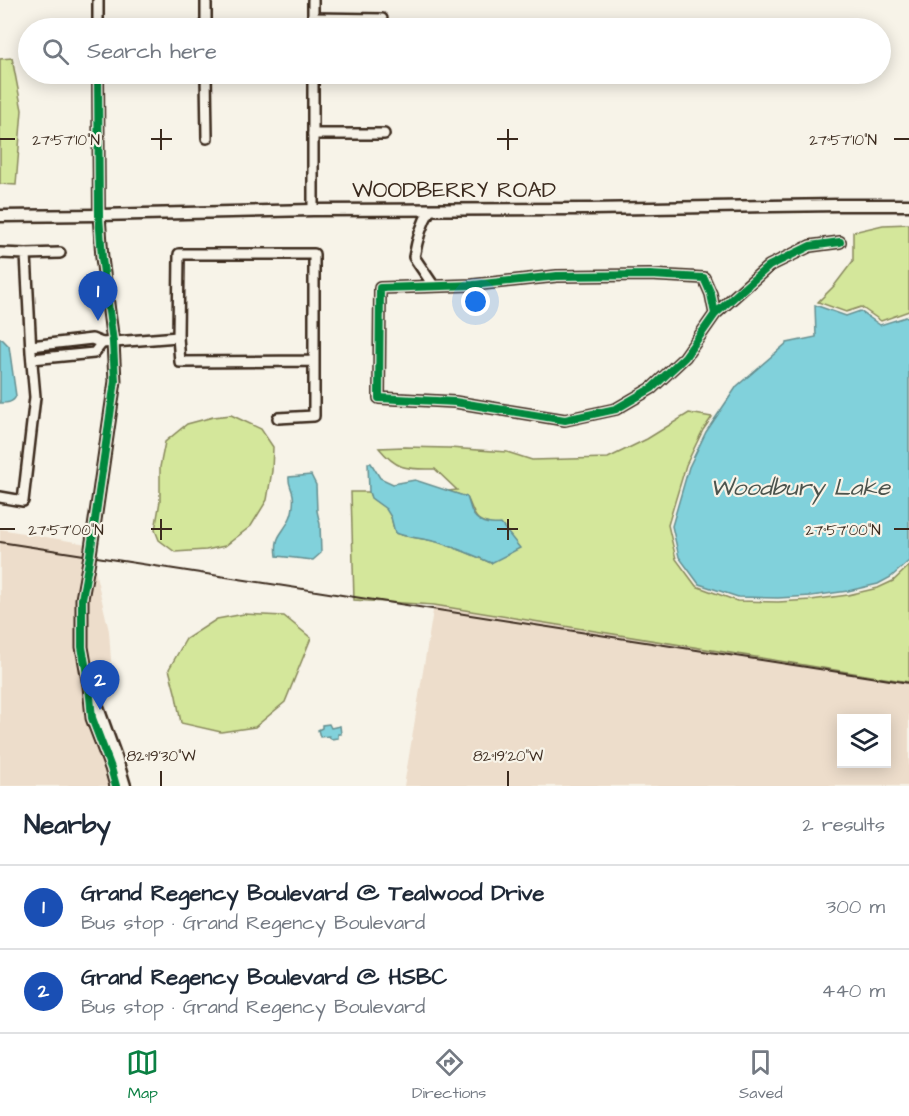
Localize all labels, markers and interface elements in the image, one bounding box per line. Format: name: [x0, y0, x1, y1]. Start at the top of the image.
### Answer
search box: [18, 18, 891, 84]
icon: search: [39, 35, 72, 68]
text: Search here: [87, 36, 217, 67]
text: 27°57'10"N: [32, 130, 100, 151]
text: 27°57'10"N: [809, 130, 877, 151]
street label: WOODBERRY ROAD: [352, 175, 556, 206]
pin: 1: [78, 272, 118, 321]
your location: [461, 287, 490, 316]
water label: Woodbury Lake: [710, 471, 891, 505]
text: 27°57'00"N: [28, 520, 104, 541]
text: 27°57'00"N: [805, 520, 881, 541]
pin: 2: [80, 660, 120, 710]
map controls: [837, 714, 891, 768]
button: layers: [837, 714, 891, 768]
text: 82°19'30"W: [126, 746, 196, 767]
text: 82°19'20"W: [473, 746, 543, 767]
text: Nearby: [24, 807, 111, 843]
text: 2 results: [802, 811, 885, 839]
text: Grand Regency Boulevard @ Tealwood Drive: [81, 878, 544, 909]
text: 1: [42, 893, 45, 921]
text: 300 m: [826, 893, 885, 921]
text: Bus stop · Grand Regency Boulevard: [81, 909, 425, 937]
text: Grand Regency Boulevard @ HSBC: [81, 962, 447, 993]
text: 2: [38, 977, 49, 1005]
text: 440 m: [822, 977, 885, 1005]
text: Bus stop · Grand Regency Boulevard: [81, 993, 425, 1021]
tab: Map: [126, 1046, 159, 1104]
tab: Directions: [412, 1046, 486, 1104]
tab: Saved: [739, 1046, 783, 1104]

